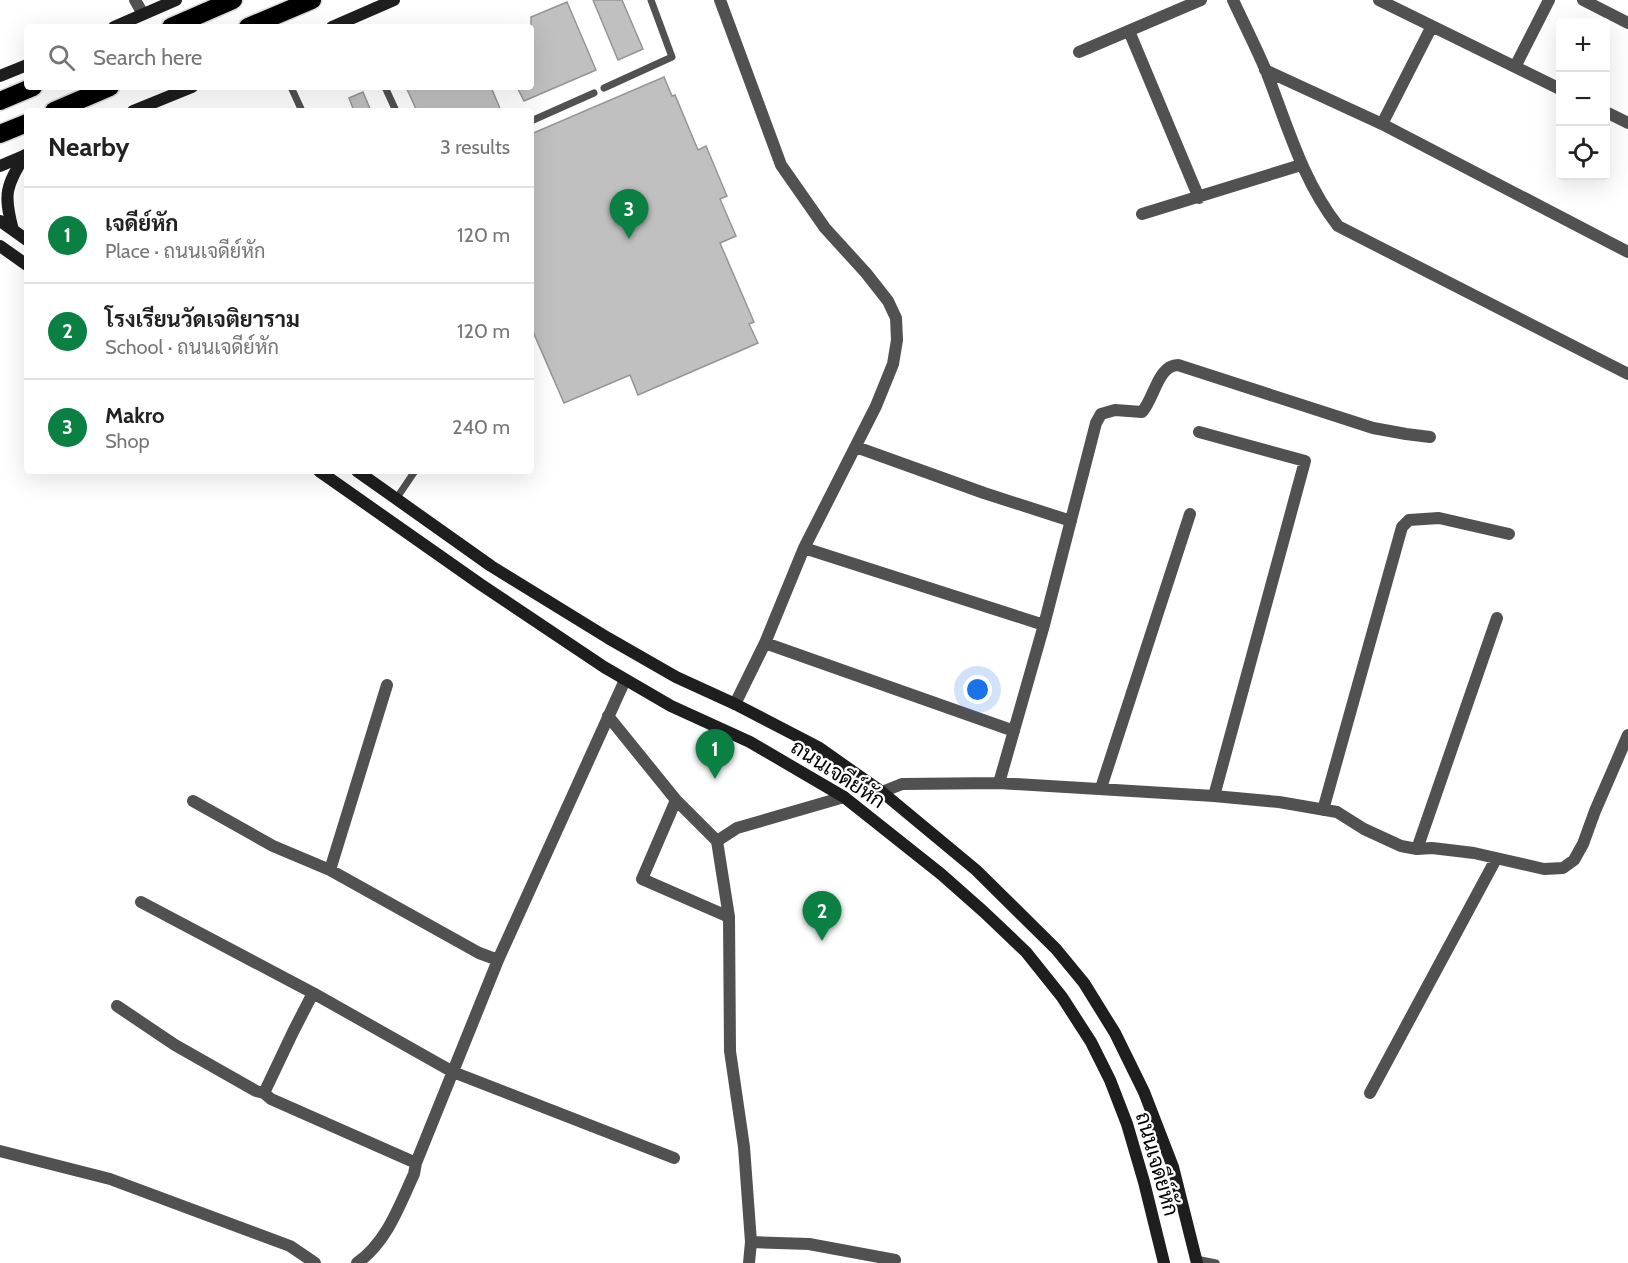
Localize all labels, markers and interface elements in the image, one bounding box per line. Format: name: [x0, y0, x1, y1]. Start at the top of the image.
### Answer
map controls: [1556, 18, 1610, 180]
button: +: [1556, 18, 1610, 72]
search box: [24, 24, 534, 90]
icon: search: [45, 41, 78, 74]
text: Search here: [93, 44, 202, 71]
button: −: [1556, 72, 1610, 126]
button: locate: [1556, 126, 1610, 180]
text: Nearby: [48, 131, 129, 163]
text: 3 results: [440, 135, 510, 159]
pin: 3: [610, 190, 648, 239]
text: เจดีย์หัก: [105, 210, 178, 237]
text: 1: [64, 223, 71, 247]
text: 120 m: [457, 223, 510, 247]
text: Place · ถนนเจดีย์หัก: [105, 239, 266, 263]
text: โรงเรียนวัดเจติยาราม: [105, 306, 300, 333]
text: 2: [62, 319, 73, 343]
text: 120 m: [457, 319, 510, 343]
text: School · ถนนเจดีย์หัก: [105, 335, 279, 359]
text: Makro: [105, 402, 164, 429]
text: 3: [62, 415, 73, 439]
text: 240 m: [452, 415, 510, 439]
text: Shop: [105, 429, 150, 453]
your location: [963, 675, 992, 704]
pin: 1: [696, 730, 734, 779]
street label: ถนนเจดีย์หัก: [787, 733, 891, 813]
pin: 2: [802, 892, 842, 941]
street label: ถนนเจดีย์หัก: [1131, 1109, 1185, 1219]

